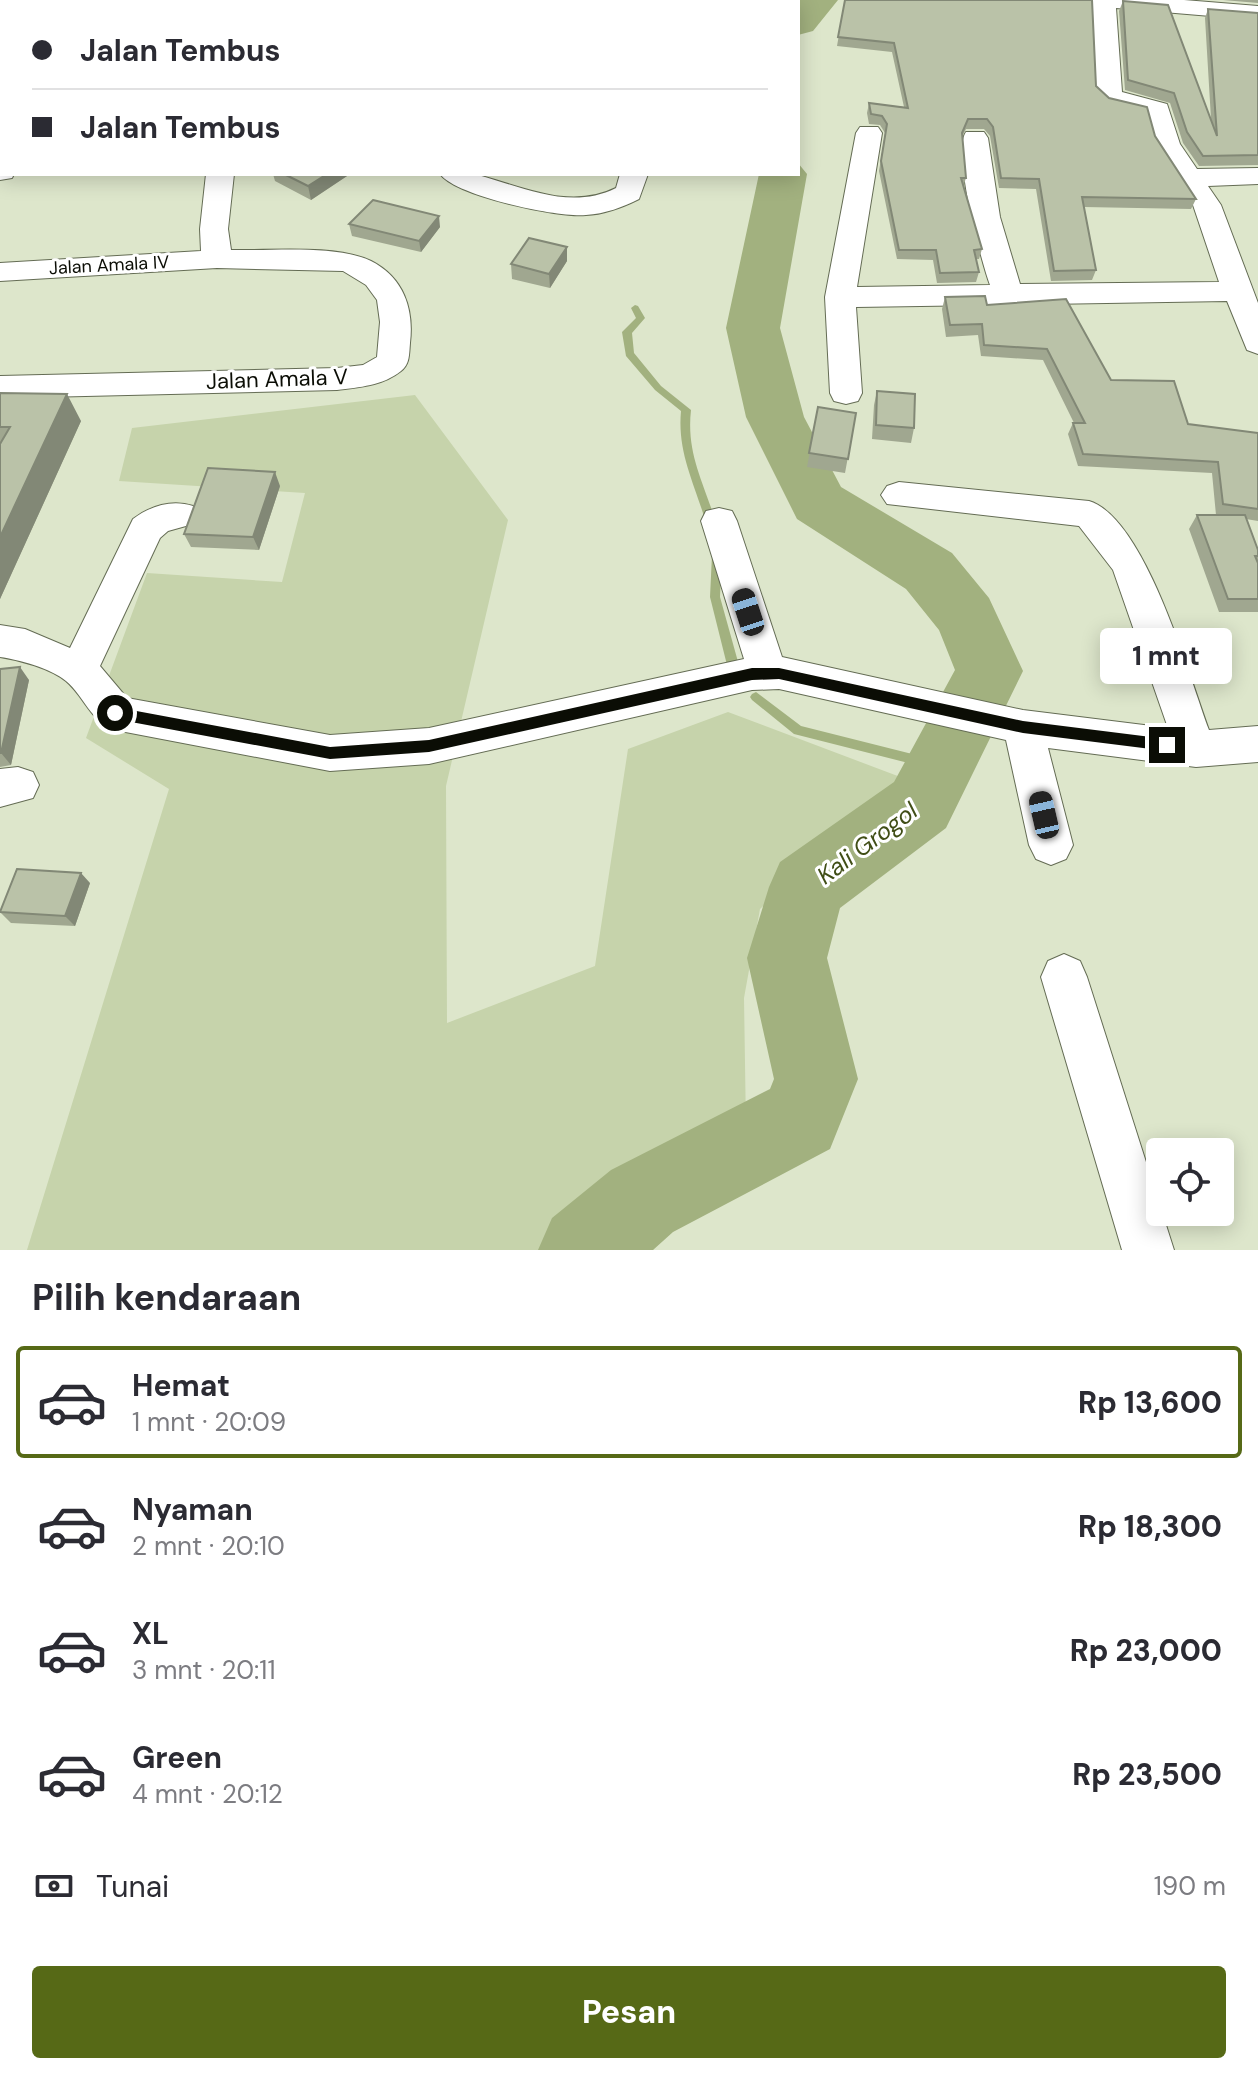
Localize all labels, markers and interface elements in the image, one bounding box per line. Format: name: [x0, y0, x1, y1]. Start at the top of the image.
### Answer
text: Jalan Tembus: [80, 31, 281, 70]
text: Jalan Tembus: [80, 108, 281, 147]
street label: Jalan Amala IV: [48, 250, 170, 280]
street label: Jalan Amala V: [206, 362, 349, 396]
car: [729, 585, 767, 639]
callout: 1 mnt: [1101, 629, 1233, 685]
text: 1 mnt: [1132, 639, 1200, 673]
route start: [97, 695, 133, 731]
route end: [1149, 727, 1185, 763]
car: [1027, 789, 1061, 841]
water label: Kali Grogol: [811, 795, 924, 891]
map controls: [1146, 1138, 1234, 1226]
button: locate: [1146, 1138, 1234, 1226]
text: Pilih kendaraan: [32, 1274, 301, 1321]
icon: car: [36, 1366, 108, 1438]
text: Hemat: [132, 1366, 230, 1405]
text: Rp 13,600: [1078, 1383, 1222, 1422]
text: 1 mnt · 20:09: [132, 1405, 286, 1439]
icon: car: [36, 1490, 108, 1562]
text: Nyaman: [132, 1490, 253, 1529]
text: Rp 18,300: [1078, 1507, 1222, 1546]
text: 2 mnt · 20:10: [132, 1529, 285, 1563]
icon: car: [36, 1614, 108, 1686]
text: XL: [132, 1614, 169, 1653]
text: Rp 23,000: [1070, 1631, 1222, 1670]
text: 3 mnt · 20:11: [132, 1653, 276, 1687]
icon: car: [36, 1738, 108, 1810]
text: Green: [132, 1738, 222, 1777]
text: Rp 23,500: [1072, 1755, 1222, 1794]
text: 4 mnt · 20:12: [132, 1777, 283, 1811]
icon: cash: [32, 1864, 76, 1908]
text: Tunai: [96, 1867, 169, 1906]
text: 190 m: [1154, 1869, 1226, 1903]
button: Pesan: [32, 1966, 1226, 2058]

